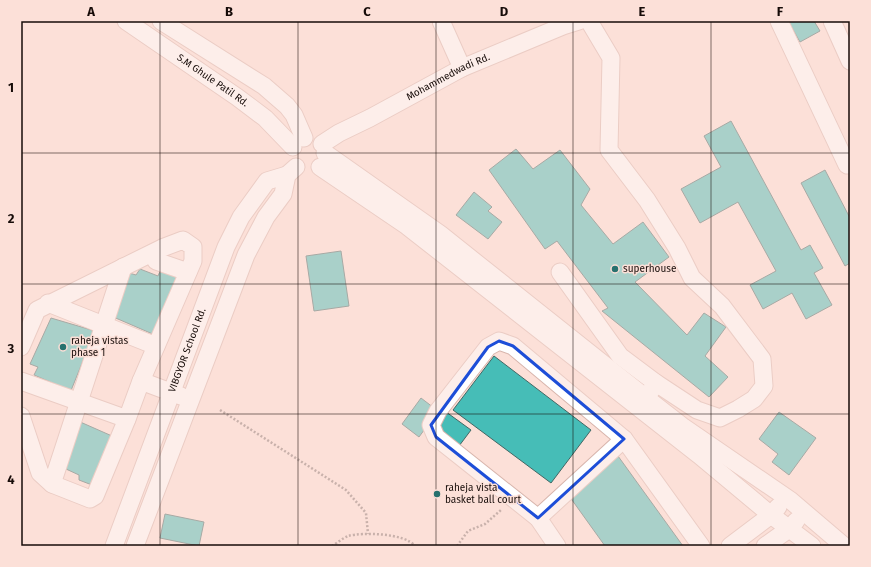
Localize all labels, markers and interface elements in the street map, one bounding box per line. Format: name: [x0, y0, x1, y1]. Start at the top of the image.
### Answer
text: A: [86, 4, 95, 19]
text: B: [225, 4, 233, 19]
text: C: [363, 4, 371, 19]
text: D: [500, 4, 509, 19]
text: E: [639, 4, 646, 19]
text: F: [777, 4, 784, 19]
street label: Mohammedwadi Rd.: [404, 51, 492, 103]
street label: S.M Ghule Patil Rd.: [174, 52, 251, 109]
text: 1: [8, 80, 14, 95]
text: 2: [8, 211, 15, 226]
place label: superhouse: [623, 263, 676, 275]
marker: superhouse: [610, 264, 620, 274]
street label: VIBGYOR School Rd.: [166, 306, 209, 394]
place label: raheja vistas phase 1: [71, 335, 128, 359]
text: 3: [7, 341, 15, 356]
marker: raheja vistas phase 1: [58, 342, 68, 352]
text: 4: [7, 472, 15, 487]
place label: raheja vista basket ball court: [445, 482, 521, 506]
marker: raheja vista basket ball court: [432, 489, 442, 499]

